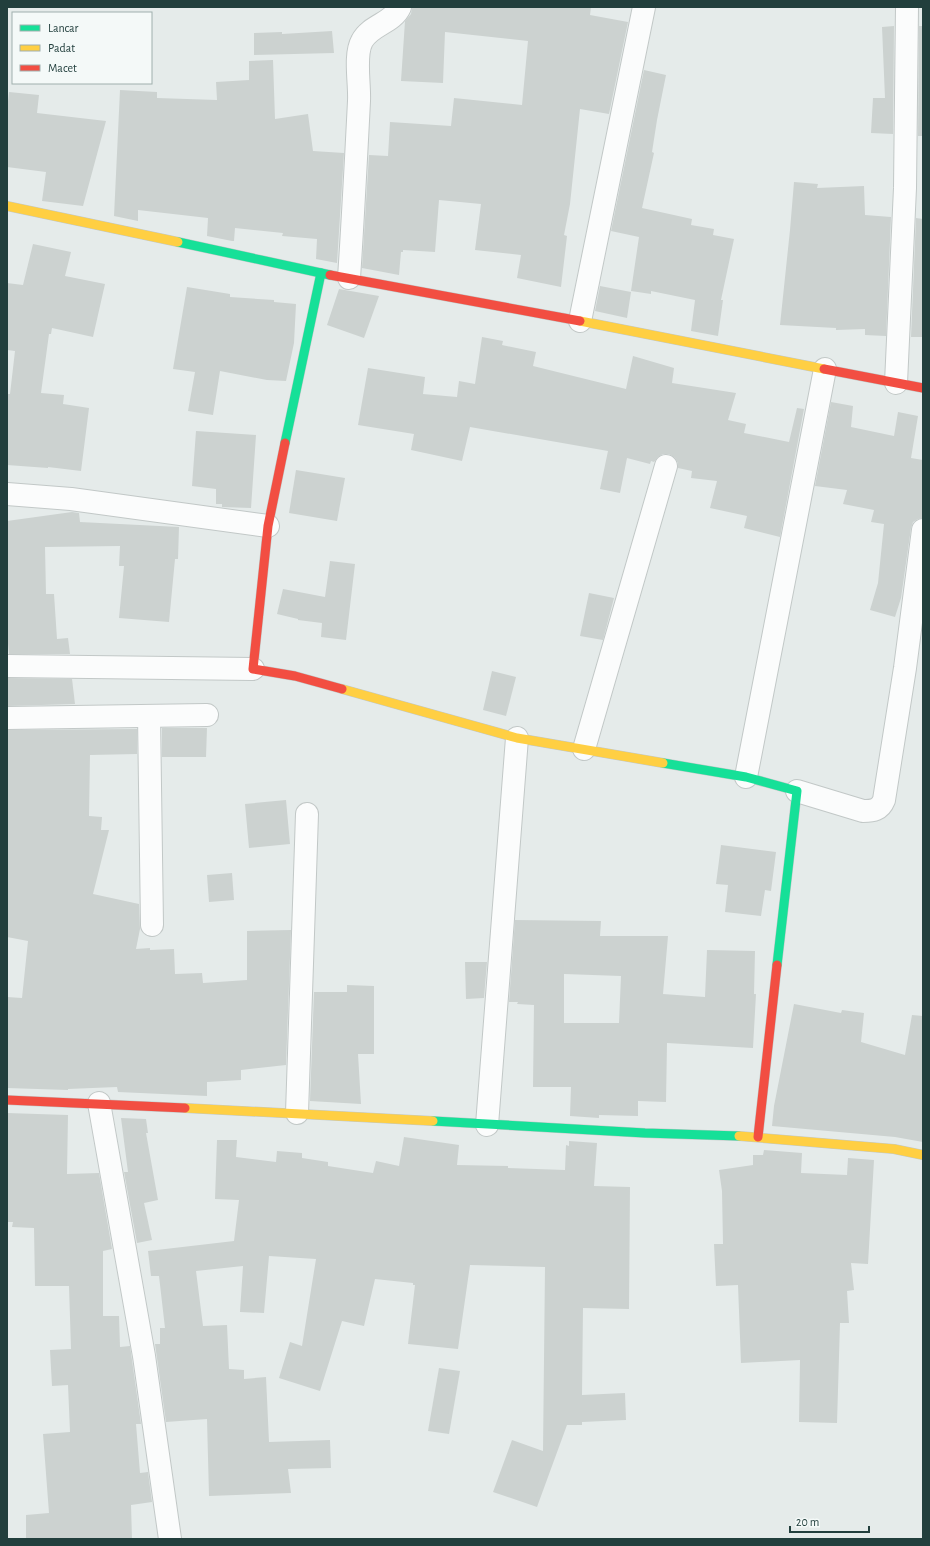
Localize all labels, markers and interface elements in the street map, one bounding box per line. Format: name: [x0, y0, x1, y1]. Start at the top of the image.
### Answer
legend: [12, 12, 152, 84]
text: Lancar: [48, 22, 79, 34]
text: Padat: [48, 42, 75, 54]
text: Macet: [48, 62, 77, 74]
scale bar: [790, 1508, 869, 1534]
text: 20 m: [796, 1516, 819, 1528]

